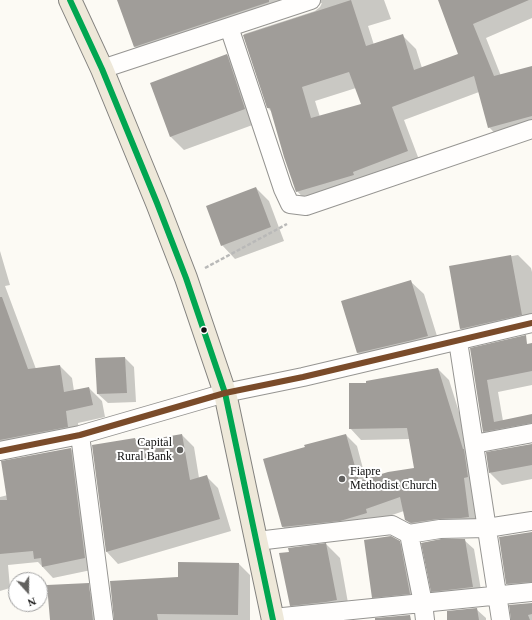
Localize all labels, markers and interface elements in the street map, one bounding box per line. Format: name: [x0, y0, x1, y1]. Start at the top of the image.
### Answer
unlabelled marker: [199, 325, 209, 335]
place label: Capital Rural Bank: [117, 436, 172, 464]
marker: Capital Rural Bank: [175, 445, 185, 455]
place label: Fiapre Methodist Church: [350, 465, 437, 493]
marker: Fiapre Methodist Church: [337, 474, 347, 484]
north arrow: [8, 572, 48, 612]
text: N: [26, 595, 38, 609]

